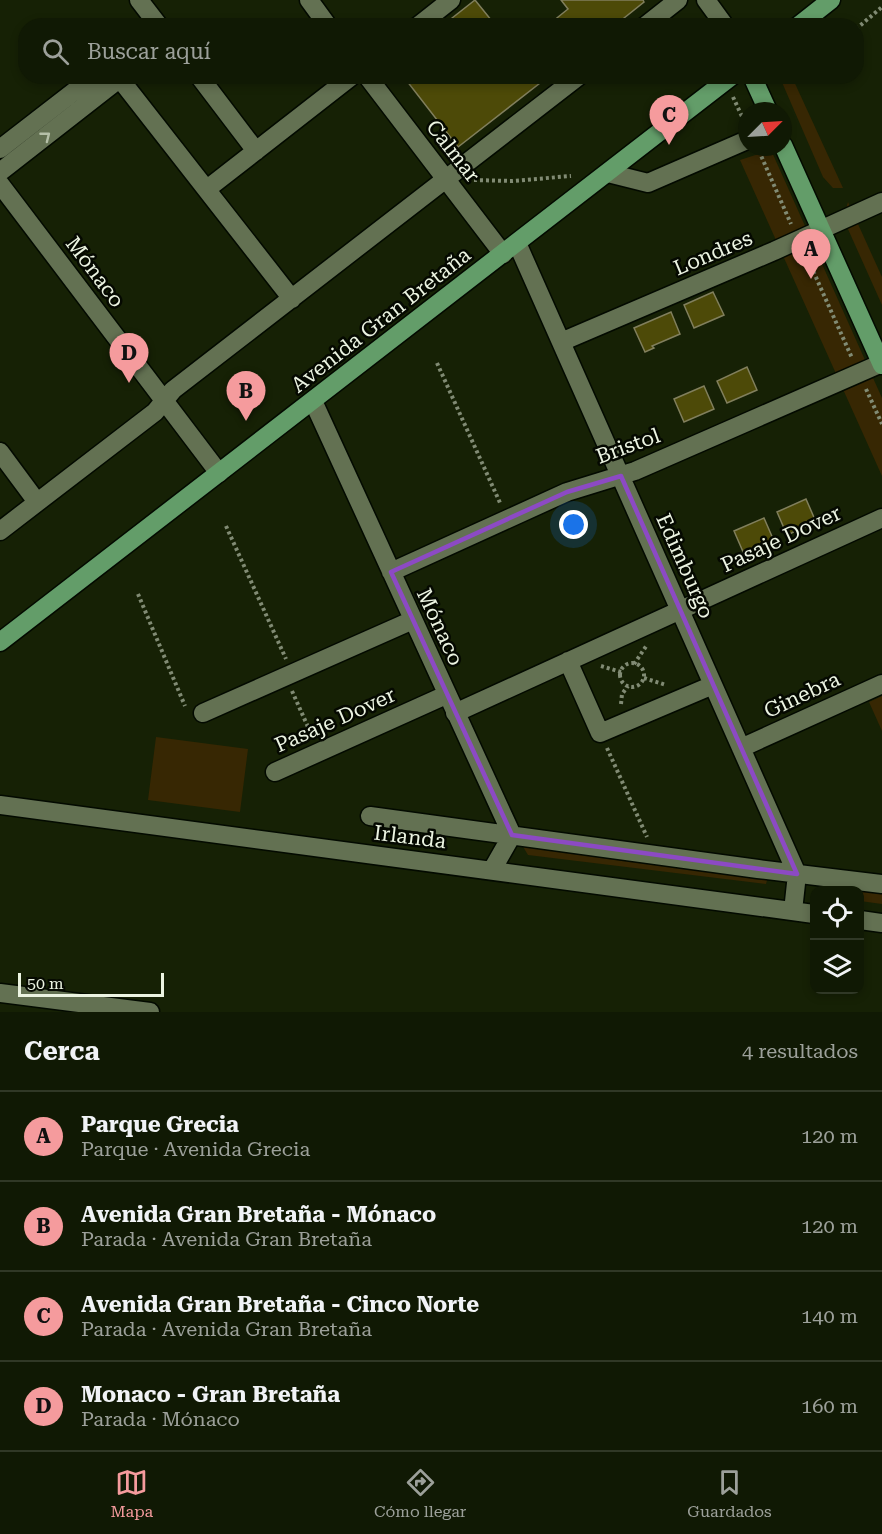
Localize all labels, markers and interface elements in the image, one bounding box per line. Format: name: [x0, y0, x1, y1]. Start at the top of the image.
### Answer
search box: [18, 18, 864, 84]
icon: search: [39, 35, 72, 68]
text: Buscar aquí: [87, 39, 211, 64]
pin: C: [650, 96, 688, 145]
north arrow: [738, 102, 792, 156]
street label: Calmar: [421, 115, 485, 187]
one-way arrow: [39, 133, 50, 144]
street label: Londres: [670, 226, 756, 280]
pin: A: [792, 230, 830, 279]
street label: Mónaco: [61, 232, 129, 312]
street label: Avenida Gran Bretaña: [287, 242, 476, 397]
pin: D: [110, 334, 148, 383]
pin: B: [226, 372, 266, 421]
street label: Bristol: [593, 423, 664, 469]
street label: Pasaje Dover: [717, 501, 845, 577]
your location: [559, 510, 588, 539]
street label: Edimburgo: [651, 510, 719, 622]
street label: Mónaco: [412, 585, 468, 669]
street label: Ginebra: [760, 667, 844, 723]
street label: Pasaje Dover: [271, 683, 399, 757]
street label: Irlanda: [372, 821, 448, 853]
map controls: [810, 886, 864, 994]
button: locate: [810, 886, 864, 940]
button: layers: [810, 940, 864, 994]
scale bar: [18, 970, 164, 998]
text: 50 m: [27, 974, 64, 993]
text: Cerca: [24, 1036, 100, 1066]
text: 4 resultados: [742, 1039, 858, 1063]
text: Parque Grecia: [81, 1112, 239, 1137]
text: A: [36, 1124, 51, 1148]
text: 120 m: [801, 1124, 858, 1148]
text: Parque · Avenida Grecia: [81, 1137, 310, 1161]
text: Avenida Gran Bretaña - Mónaco: [81, 1202, 436, 1227]
text: B: [36, 1214, 51, 1238]
text: 120 m: [801, 1214, 858, 1238]
text: Parada · Avenida Gran Bretaña: [81, 1227, 372, 1251]
text: Avenida Gran Bretaña - Cinco Norte: [81, 1292, 479, 1317]
text: C: [37, 1304, 51, 1328]
text: 140 m: [801, 1304, 858, 1328]
text: Parada · Avenida Gran Bretaña: [81, 1317, 372, 1341]
text: Monaco - Gran Bretaña: [81, 1382, 340, 1407]
text: D: [35, 1394, 52, 1418]
text: 160 m: [801, 1394, 858, 1418]
text: Parada · Mónaco: [81, 1407, 240, 1431]
tab: Mapa: [110, 1466, 153, 1521]
tab: Cómo llegar: [374, 1466, 466, 1521]
tab: Guardados: [687, 1466, 772, 1521]

